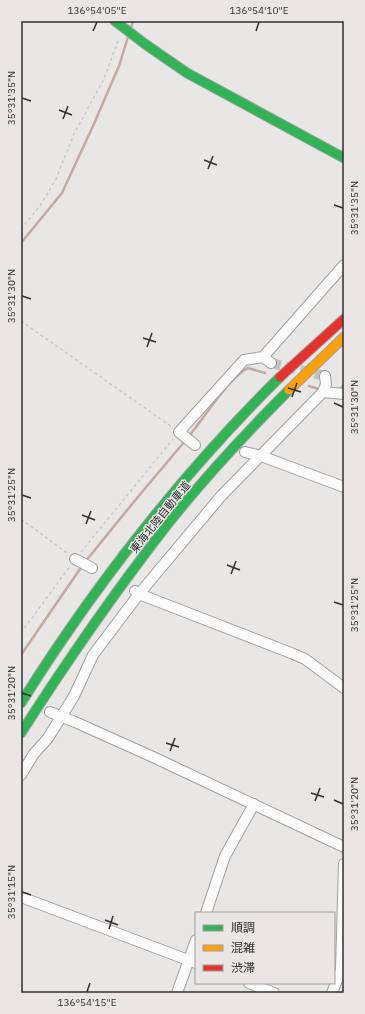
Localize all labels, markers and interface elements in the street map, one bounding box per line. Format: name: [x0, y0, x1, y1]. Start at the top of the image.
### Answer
text: 136°54'05"E: [67, 4, 127, 17]
text: 136°54'10"E: [229, 4, 289, 17]
text: 35°31'35"N: [5, 71, 18, 125]
text: 35°31'35"N: [348, 181, 361, 235]
text: 35°31'30"N: [5, 269, 18, 323]
text: 35°31'30"N: [348, 380, 361, 434]
text: 35°31'25"N: [5, 468, 18, 522]
street label: 東海北陸自動車道: [127, 478, 193, 556]
text: 35°31'25"N: [348, 578, 361, 632]
text: 35°31'20"N: [5, 666, 18, 720]
text: 35°31'20"N: [348, 777, 361, 831]
text: 35°31'15"N: [5, 865, 18, 919]
legend: [195, 912, 335, 984]
text: 順調: [231, 920, 255, 935]
text: 混雑: [231, 940, 255, 955]
text: 渋滞: [231, 960, 255, 975]
text: 136°54'15"E: [57, 996, 117, 1009]

